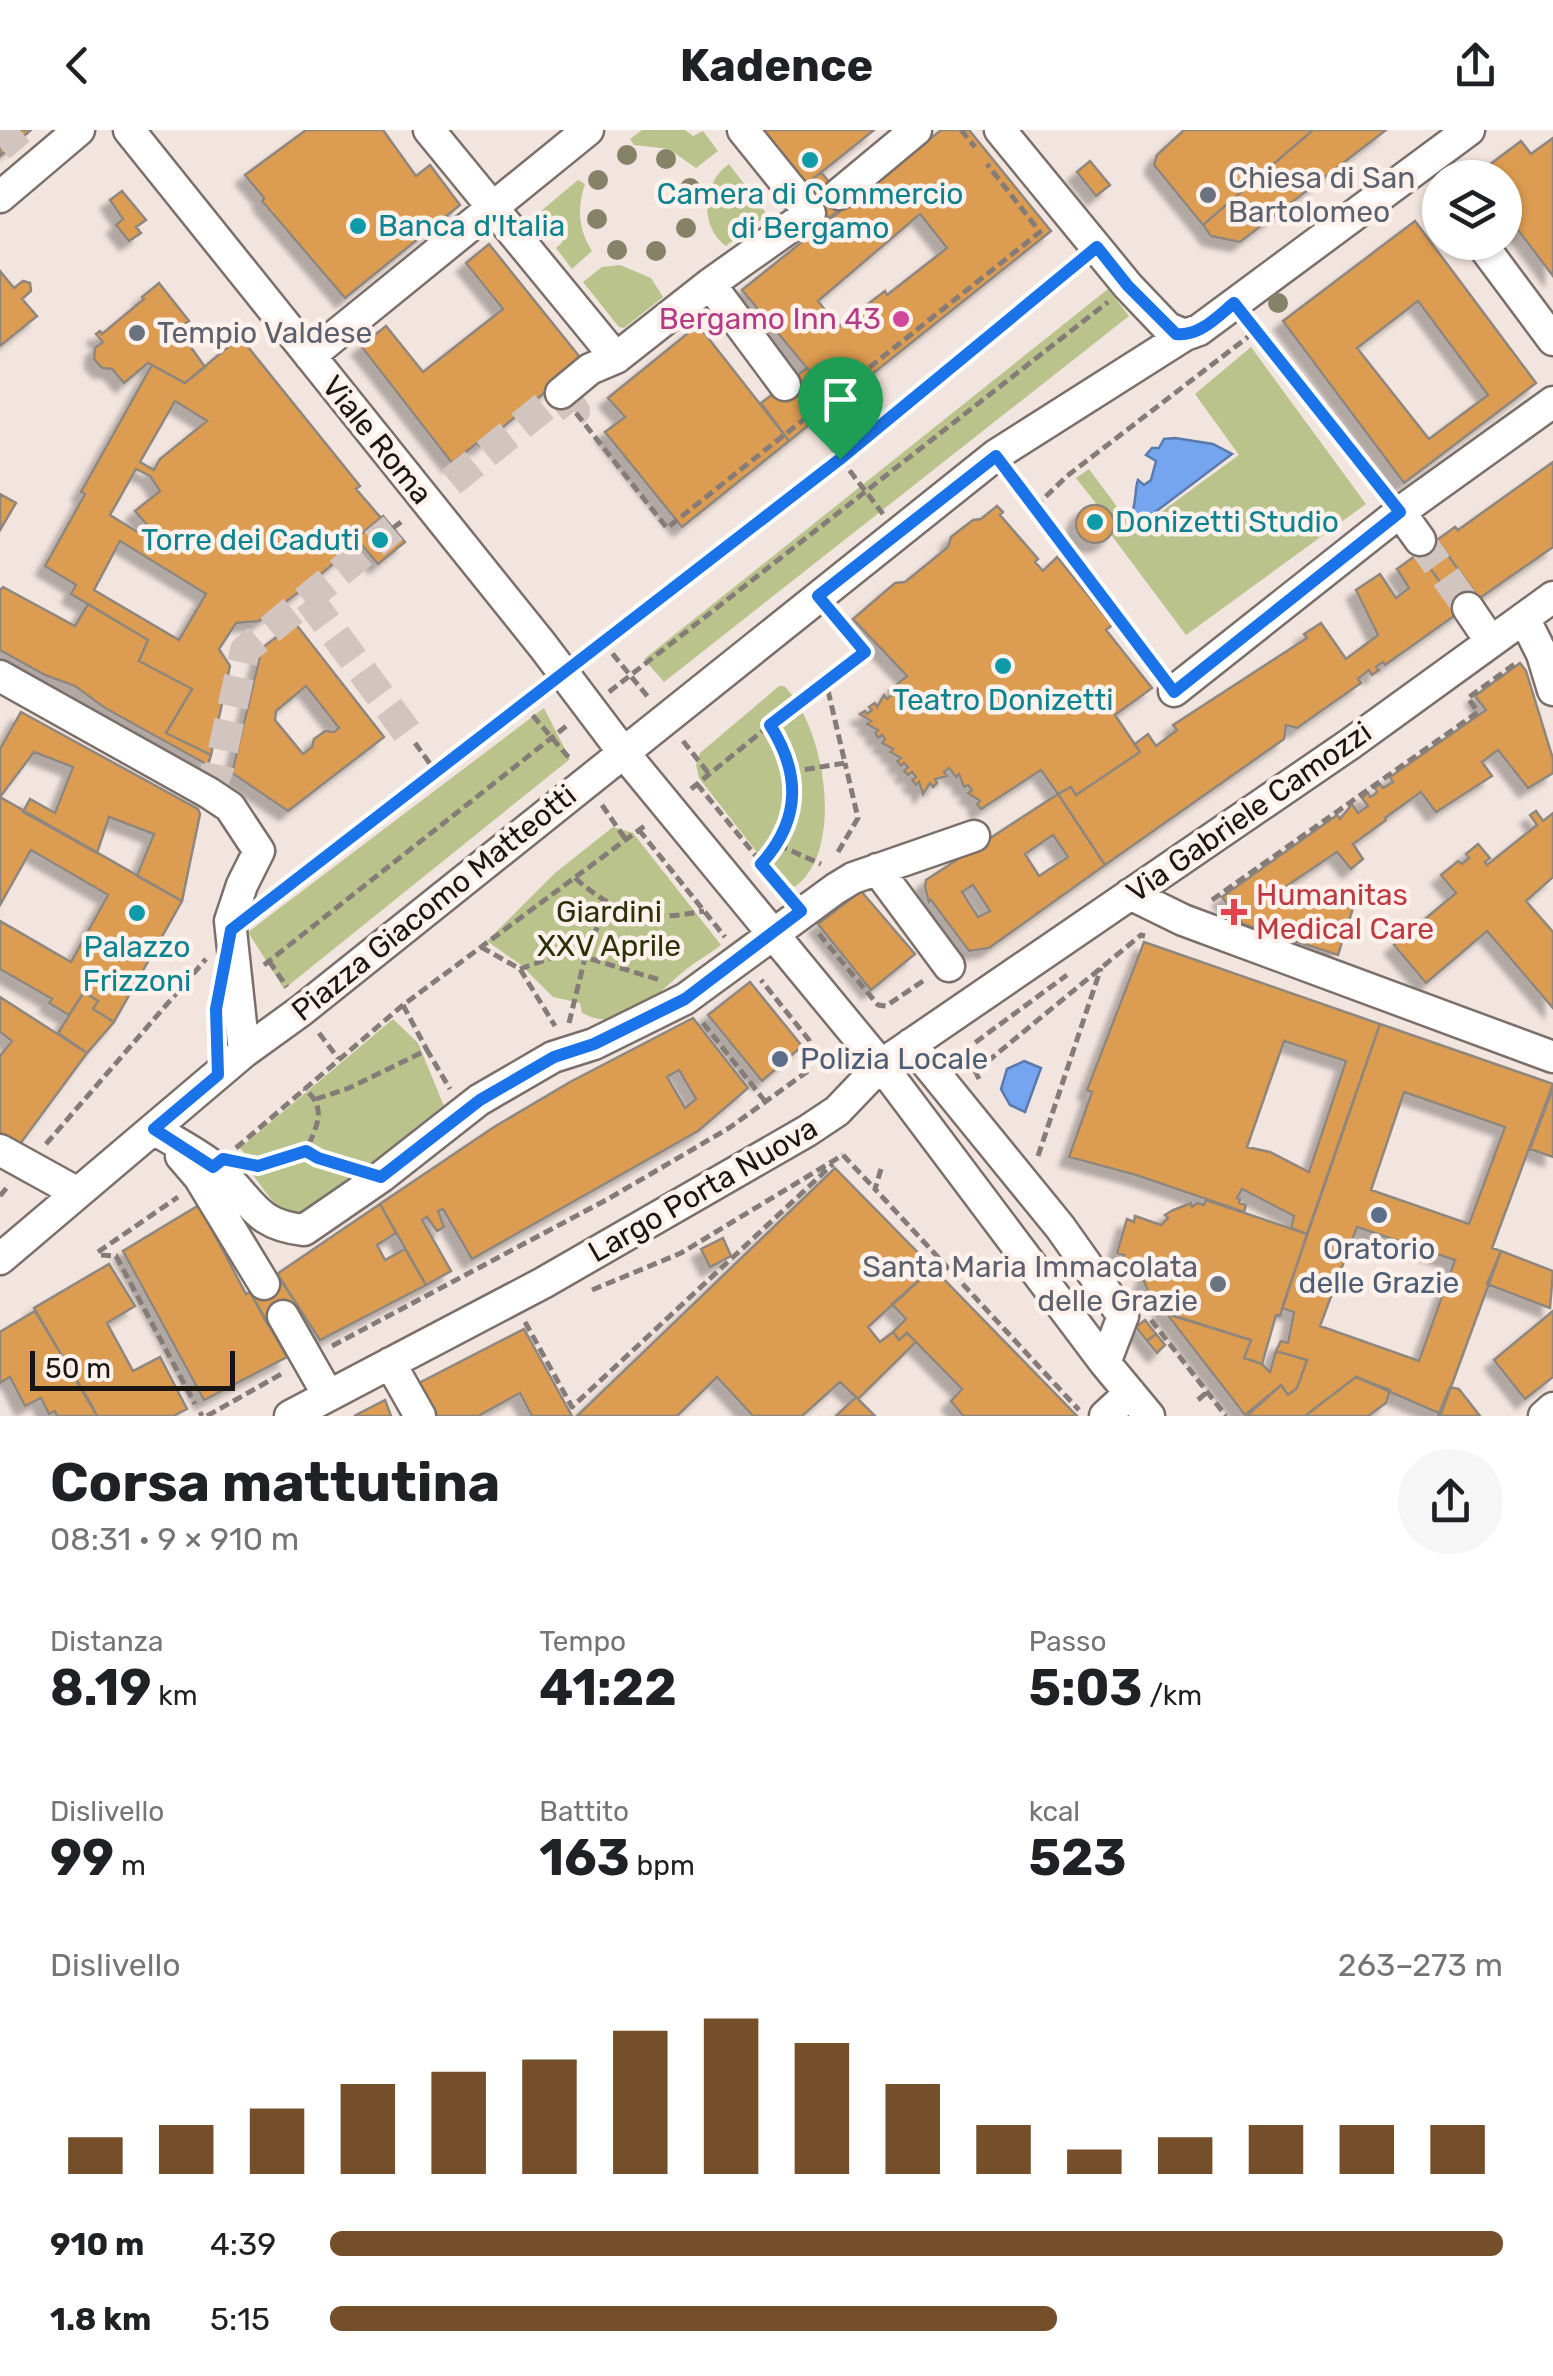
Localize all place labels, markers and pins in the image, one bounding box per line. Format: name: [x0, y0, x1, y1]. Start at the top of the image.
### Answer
marker: Camera di Commercio di Bergamo: [799, 149, 821, 171]
place label: Chiesa di San Bartolomeo: [1228, 160, 1415, 230]
place label: Camera di Commercio di Bergamo: [656, 176, 964, 246]
marker: Chiesa di San Bartolomeo: [1197, 184, 1219, 206]
place label: Banca d'Italia: [378, 208, 565, 244]
marker: Banca d'Italia: [347, 215, 369, 237]
place label: Bergamo Inn 43: [659, 301, 881, 337]
marker: Bergamo Inn 43: [890, 308, 912, 330]
place label: Tempio Valdese: [157, 315, 372, 351]
marker: Tempio Valdese: [126, 322, 148, 344]
pin: [798, 357, 883, 460]
place label: Donizetti Studio: [1115, 504, 1339, 540]
marker: Donizetti Studio: [1084, 511, 1106, 533]
place label: Torre dei Caduti: [141, 522, 360, 558]
marker: Torre dei Caduti: [369, 529, 391, 551]
marker: Teatro Donizetti: [992, 655, 1014, 677]
place label: Teatro Donizetti: [893, 682, 1113, 718]
place label: Humanitas Medical Care: [1256, 877, 1434, 947]
marker: Humanitas Medical Care: [1221, 899, 1247, 925]
marker: Palazzo Frizzoni: [126, 902, 148, 924]
place label: Palazzo Frizzoni: [83, 929, 191, 999]
place label: Polizia Locale: [800, 1041, 988, 1077]
marker: Polizia Locale: [769, 1048, 791, 1070]
marker: Oratorio delle Grazie: [1368, 1204, 1390, 1226]
place label: Oratorio delle Grazie: [1299, 1231, 1459, 1301]
place label: Santa Maria Immacolata delle Grazie: [862, 1249, 1198, 1319]
marker: Santa Maria Immacolata delle Grazie: [1207, 1273, 1229, 1295]

